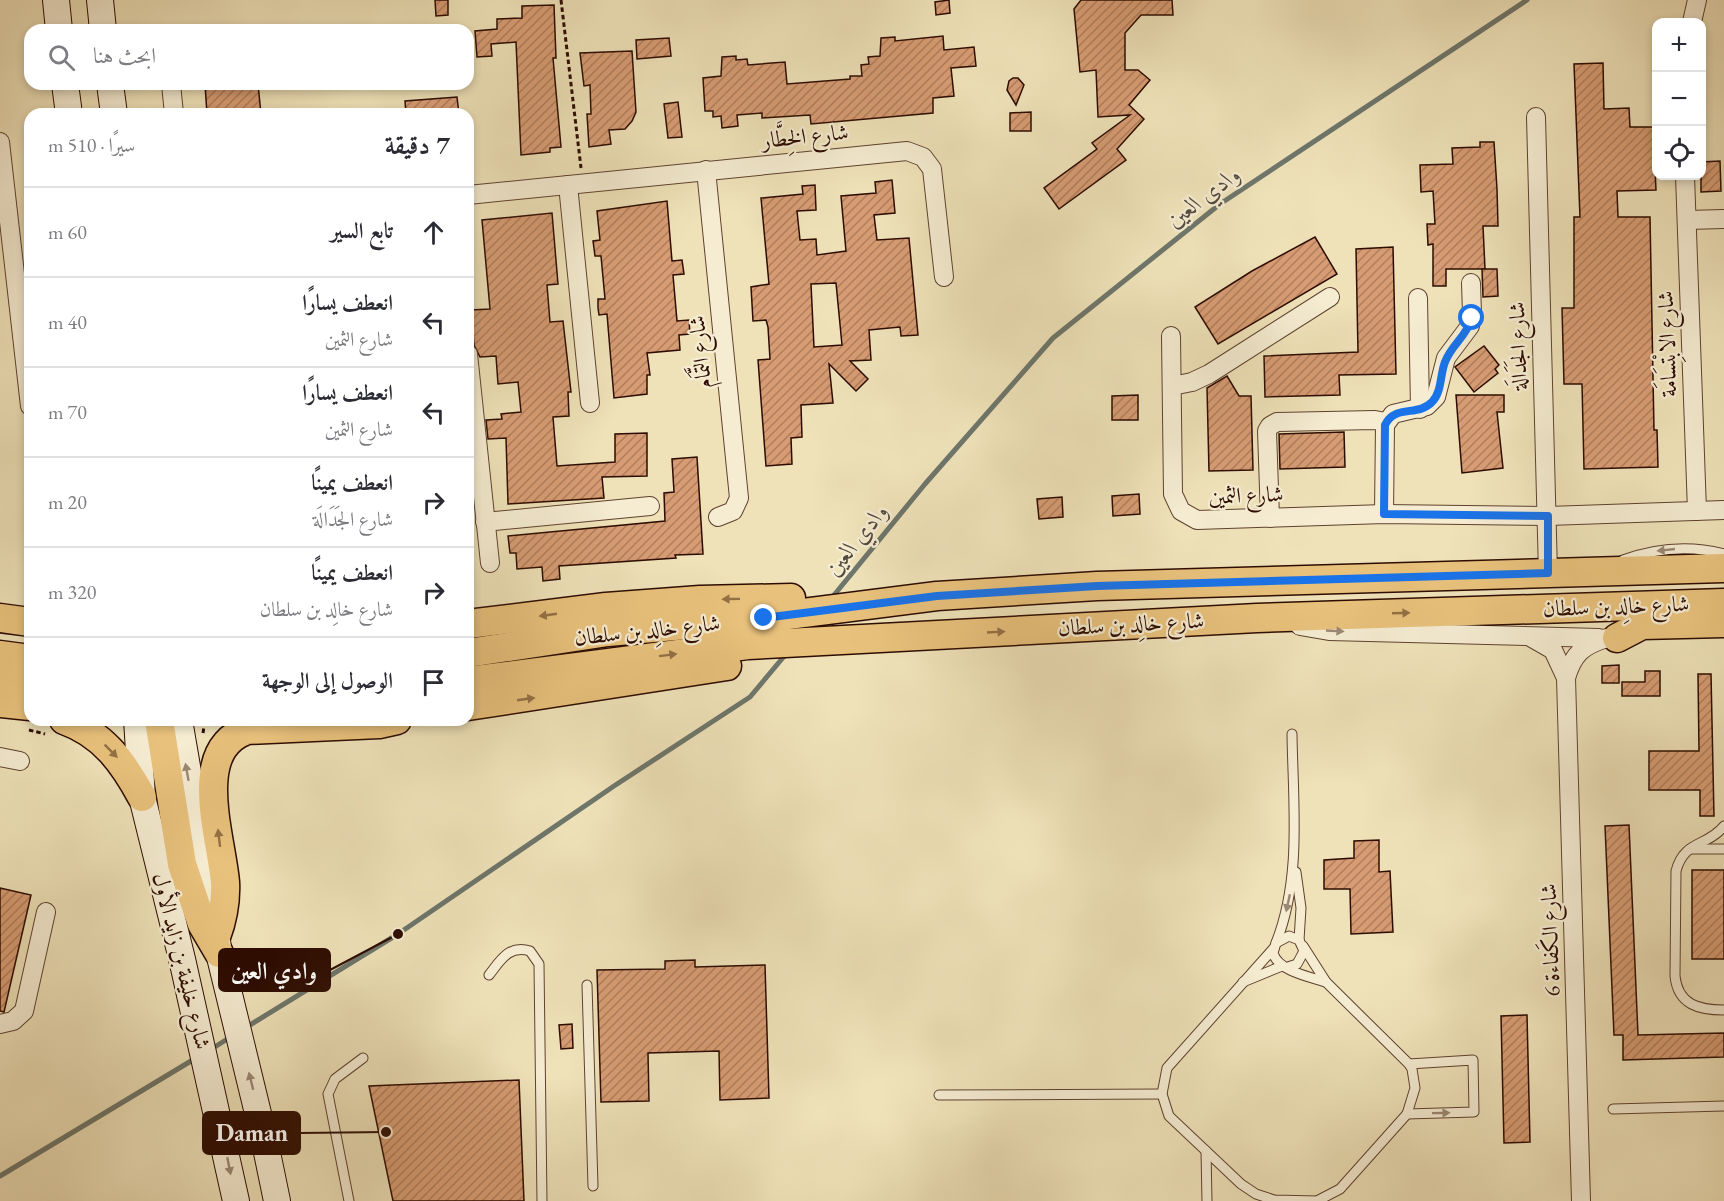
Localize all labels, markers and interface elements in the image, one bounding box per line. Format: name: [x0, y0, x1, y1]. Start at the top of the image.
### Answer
map controls: [1652, 18, 1706, 180]
button: +: [1652, 18, 1706, 72]
search box: [24, 24, 474, 90]
icon: search: [45, 41, 78, 74]
text: ابحث هنا: [93, 41, 156, 70]
button: −: [1652, 72, 1706, 126]
street label: شارع الخِطَّار: [758, 113, 850, 159]
button: locate: [1652, 126, 1706, 180]
text: 7 دقيقة: [385, 128, 450, 162]
text: سيرًا · 510 m: [48, 132, 135, 158]
water label: وادي العين: [1160, 158, 1249, 237]
text: تابع السير: [330, 216, 393, 245]
icon: ahead: [417, 216, 450, 249]
text: 60 m: [48, 219, 87, 245]
text: انعطف يسارًا: [302, 288, 393, 317]
street label: شارع الابْتِسَامَة: [1649, 290, 1687, 398]
street label: شارع الجَدَالَة: [1501, 301, 1538, 392]
route start: [1458, 304, 1484, 330]
icon: left: [417, 306, 450, 339]
text: 40 m: [48, 309, 87, 335]
street label: شارع التَّمَام: [678, 313, 723, 390]
text: شارع الثمين: [325, 326, 393, 352]
text: انعطف يسارًا: [302, 378, 393, 407]
icon: left: [417, 396, 450, 429]
text: 70 m: [48, 399, 87, 425]
text: شارع الثمين: [325, 416, 393, 442]
text: انعطف يمينًا: [311, 468, 393, 497]
street label: شارع الثمين: [1208, 479, 1284, 515]
icon: right: [417, 486, 450, 519]
text: 20 m: [48, 489, 87, 515]
water label: وادي العين: [817, 496, 898, 584]
text: شارع الجَدَالَة: [313, 506, 393, 532]
one-way arrow: [1657, 545, 1676, 555]
text: انعطف يمينًا: [311, 558, 393, 587]
icon: right: [417, 576, 450, 609]
text: 320 m: [48, 579, 96, 605]
street label: شارع خالِد بن سلطان: [1542, 589, 1690, 627]
one-way arrow: [722, 594, 741, 604]
text: شارع خالِد بن سلطان: [260, 596, 393, 622]
route end: [750, 604, 776, 630]
street label: شارع خالِد بن سلطان: [1057, 606, 1205, 646]
street label: شارع خالِد بن سلطان: [573, 608, 722, 656]
one-way arrow: [1391, 608, 1410, 618]
one-way arrow: [538, 610, 557, 619]
one-way arrow: [1326, 626, 1345, 636]
one-way arrow: [987, 627, 1006, 636]
one-way arrow: [659, 650, 678, 659]
text: الوصول إلى الوجهة: [262, 666, 393, 695]
icon: arrive: [417, 666, 450, 699]
one-way arrow: [517, 694, 536, 703]
one-way arrow: [104, 743, 118, 757]
one-way arrow: [182, 762, 191, 781]
one-way arrow: [214, 828, 224, 847]
street label: شارع خليفة بن زايد الأول: [142, 870, 219, 1053]
street label: شارع الكَفاءة 6: [1533, 883, 1570, 997]
one-way arrow: [1283, 893, 1292, 912]
callout: وادي العين: [219, 949, 330, 991]
text: وادي العين: [231, 955, 317, 990]
one-way arrow: [245, 1072, 255, 1091]
one-way arrow: [1431, 1108, 1450, 1118]
callout: Daman: [203, 1112, 300, 1154]
text: Daman: [216, 1117, 289, 1148]
one-way arrow: [225, 1157, 234, 1176]

